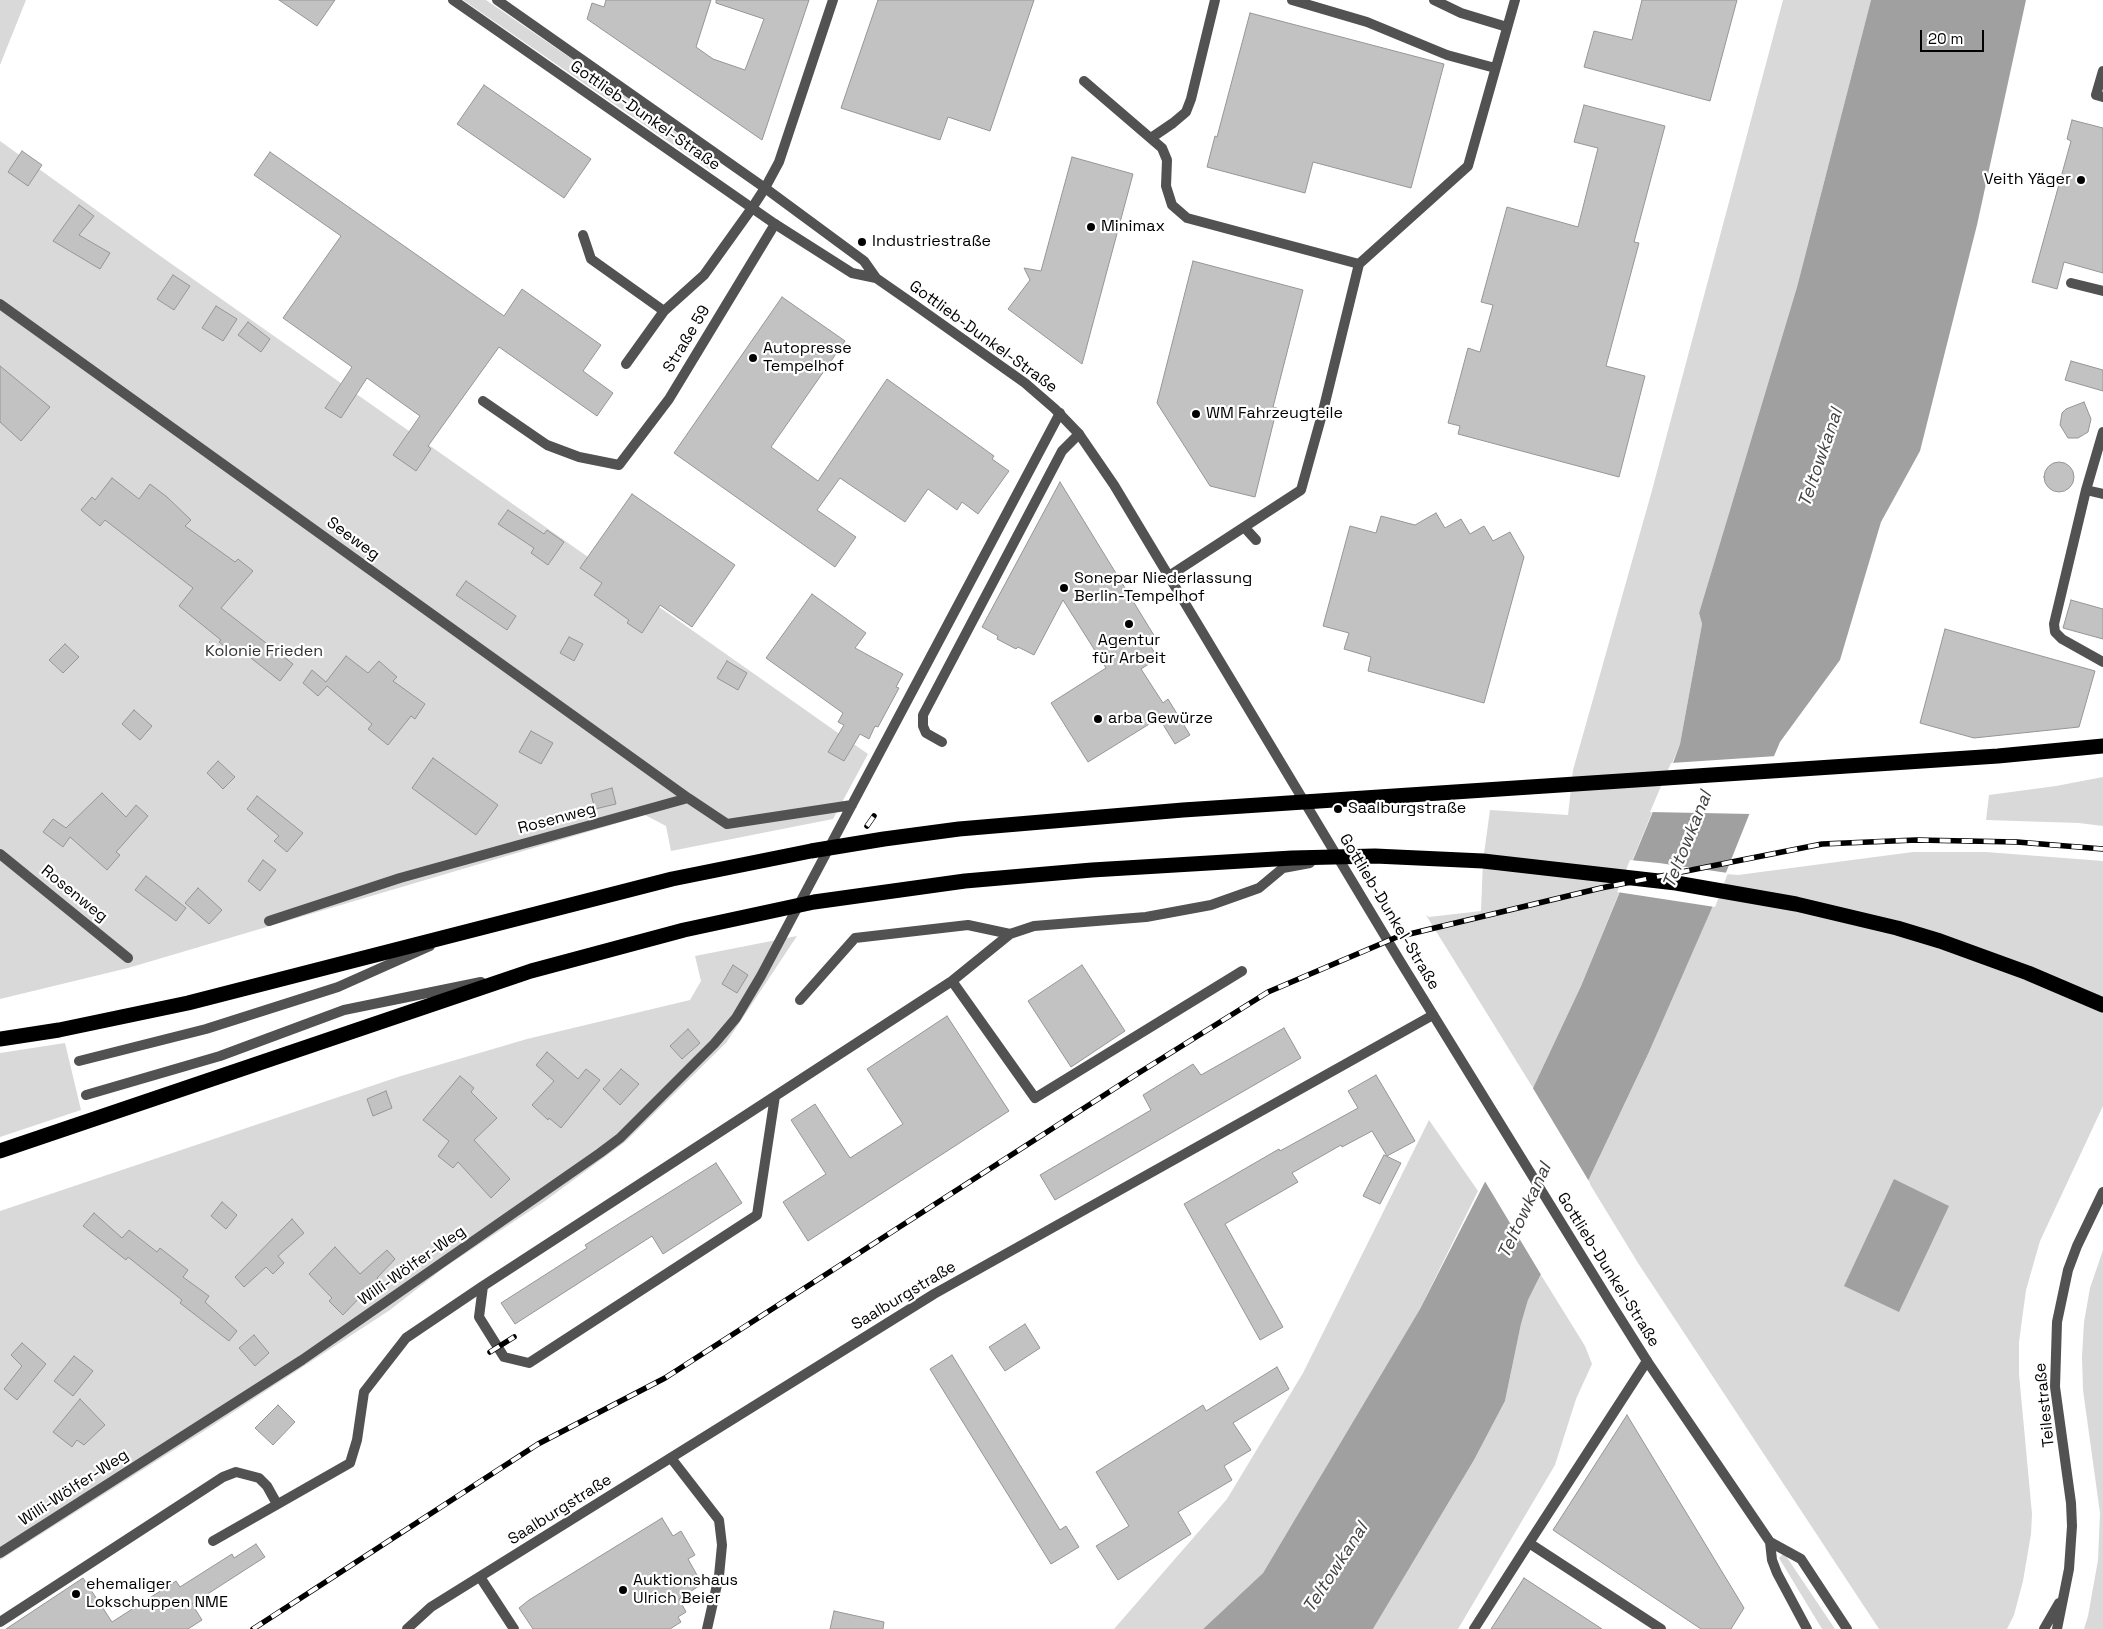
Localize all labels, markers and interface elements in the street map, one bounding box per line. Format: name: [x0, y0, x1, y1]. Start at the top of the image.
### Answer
scale bar: [1923, 20, 1987, 52]
text: 20 m: [1928, 29, 1963, 48]
street label: Gottlieb-Dunkel-Straße: [566, 57, 724, 175]
place label: Veith Yäger: [1984, 170, 2071, 190]
marker: Veith Yäger: [2075, 174, 2087, 186]
place label: Minimax: [1101, 217, 1165, 237]
marker: Minimax: [1085, 221, 1097, 233]
place label: Industriestraße: [872, 232, 991, 252]
marker: Industriestraße: [856, 236, 868, 248]
street label: Gottlieb-Dunkel-Straße: [905, 277, 1061, 397]
street label: Straße 59: [659, 302, 715, 376]
place label: Autopresse Tempelhof: [763, 339, 852, 377]
marker: Autopresse Tempelhof: [747, 352, 759, 364]
place label: WM Fahrzeugteile: [1206, 404, 1343, 424]
water label: Teltowkanal: [1794, 406, 1848, 510]
marker: WM Fahrzeugteile: [1190, 408, 1202, 420]
street label: Seeweg: [323, 513, 383, 565]
place label: Sonepar Niederlassung Berlin-Tempelhof: [1074, 569, 1252, 607]
marker: Sonepar Niederlassung Berlin-Tempelhof: [1058, 582, 1070, 594]
marker: Agentur für Arbeit: [1123, 618, 1135, 630]
place label: Agentur für Arbeit: [1092, 631, 1166, 669]
park label: Kolonie Frieden: [205, 642, 323, 662]
place label: arba Gewürze: [1108, 709, 1213, 729]
marker: arba Gewürze: [1092, 713, 1104, 725]
water label: Teltowkanal: [1659, 788, 1717, 892]
street label: Rosenweg: [516, 799, 598, 839]
place label: Saalburgstraße: [1348, 799, 1466, 819]
marker: Saalburgstraße: [1332, 803, 1344, 815]
street label: Gottlieb-Dunkel-Straße: [1335, 831, 1443, 993]
street label: Rosenweg: [37, 861, 111, 927]
water label: Teltowkanal: [1493, 1160, 1557, 1262]
street label: Gottlieb-Dunkel-Straße: [1553, 1189, 1663, 1351]
street label: Willi-Wölfer-Weg: [355, 1222, 469, 1310]
street label: Saalburgstraße: [848, 1257, 960, 1335]
street label: Teilestraße: [2031, 1362, 2059, 1448]
street label: Willi-Wölfer-Weg: [16, 1445, 132, 1531]
street label: Saalburgstraße: [505, 1471, 615, 1549]
water label: Teltowkanal: [1299, 1519, 1373, 1617]
place label: Auktionshaus Ulrich Beier: [633, 1571, 738, 1609]
place label: ehemaliger Lokschuppen NME: [86, 1575, 228, 1613]
marker: Auktionshaus Ulrich Beier: [617, 1584, 629, 1596]
marker: ehemaliger Lokschuppen NME: [70, 1588, 82, 1600]

